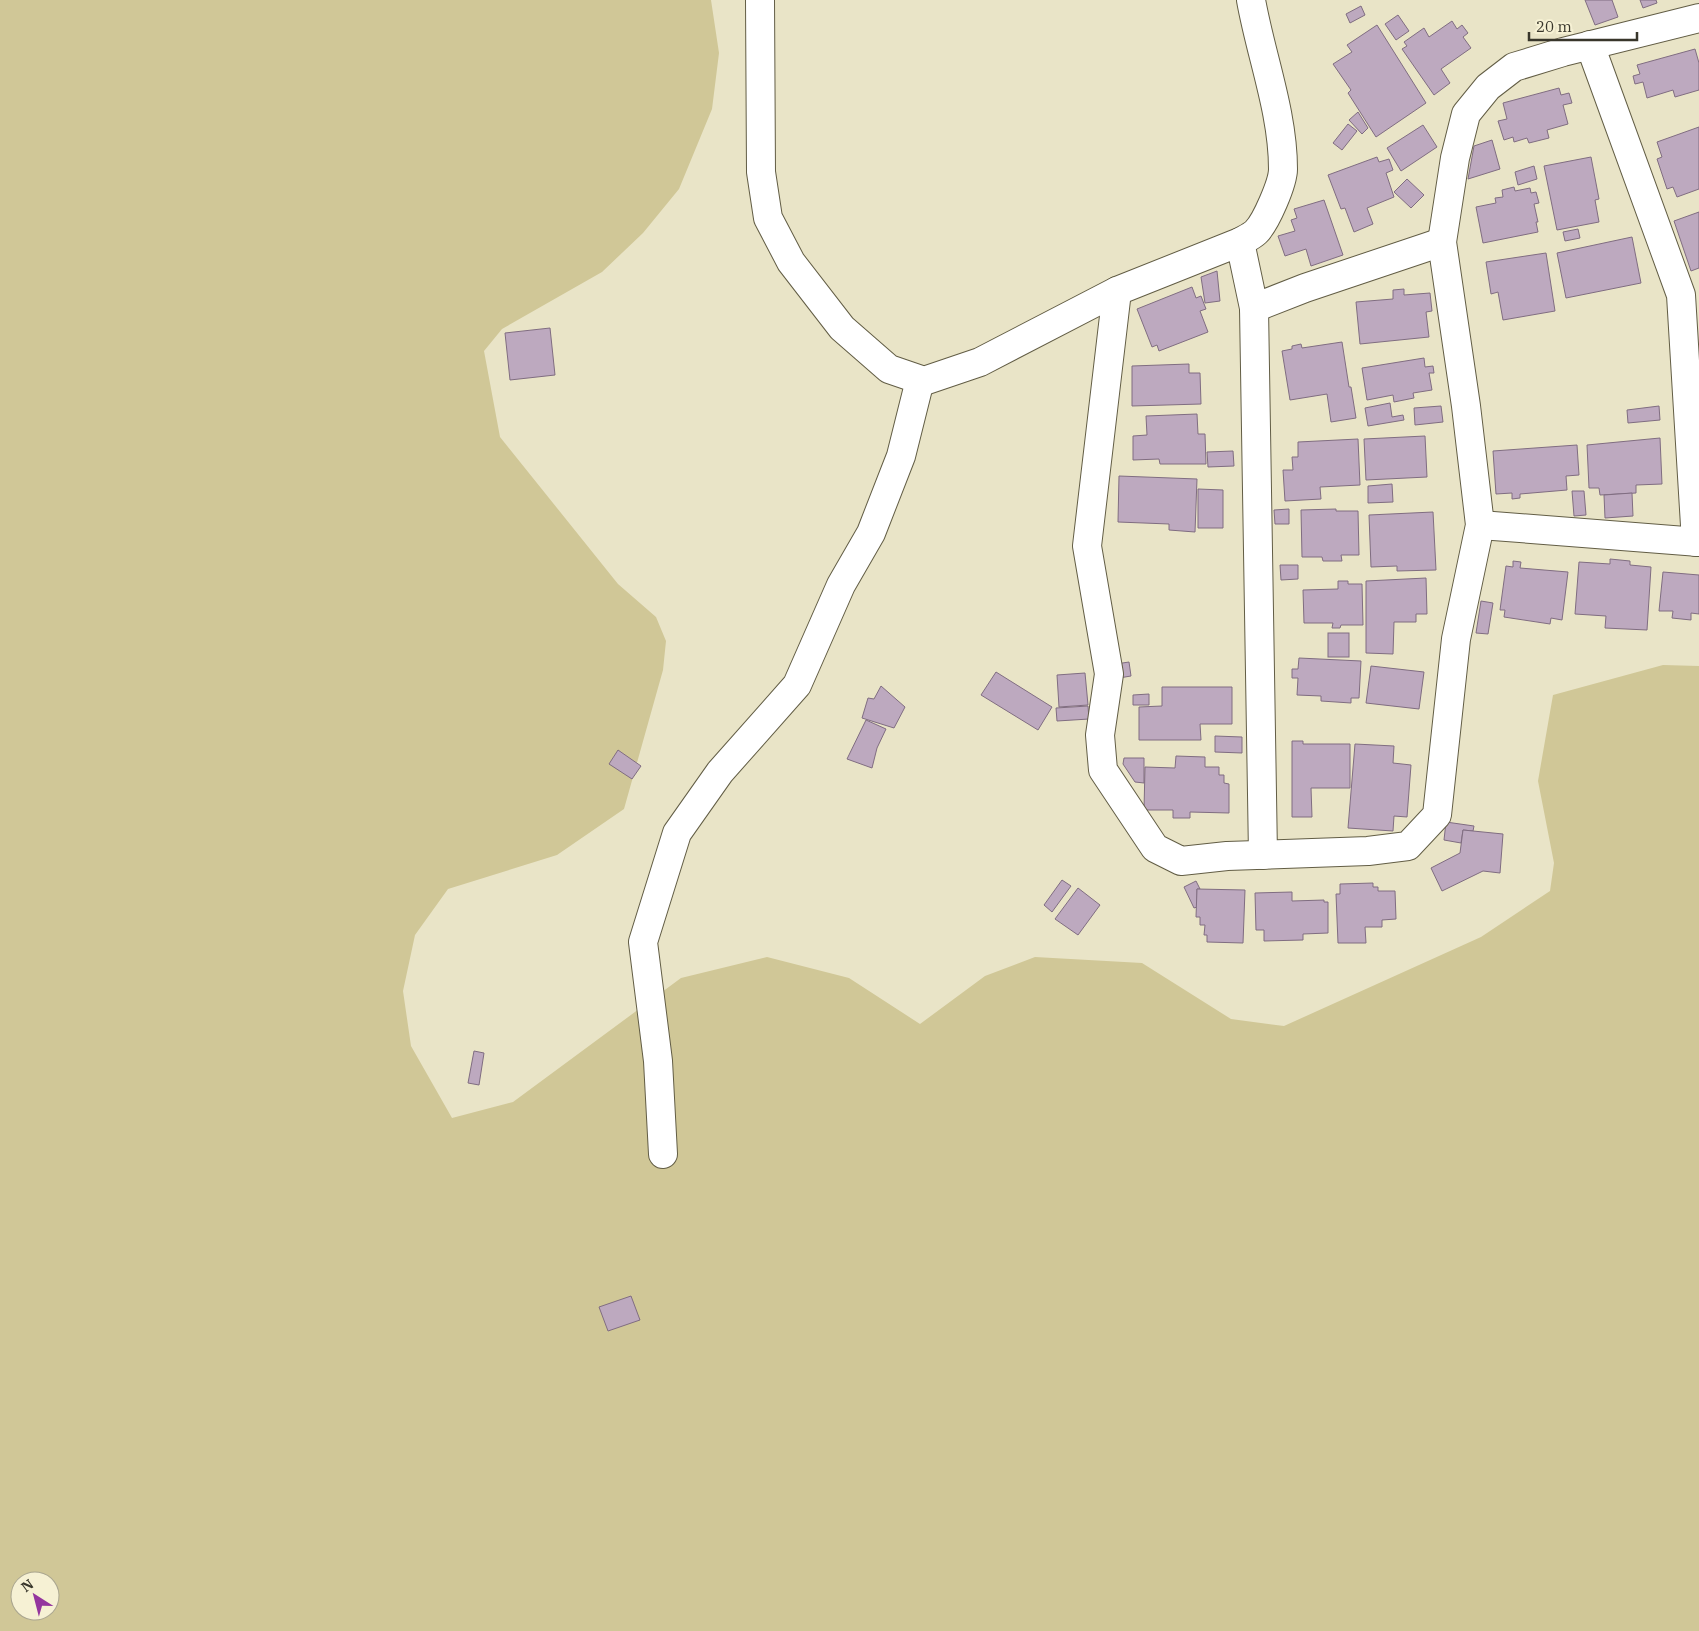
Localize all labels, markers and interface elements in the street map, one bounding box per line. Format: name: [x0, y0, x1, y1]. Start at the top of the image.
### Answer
scale bar: [1529, 10, 1636, 42]
text: 20 m: [1536, 17, 1572, 36]
north arrow: [10, 1571, 60, 1621]
text: N: [18, 1575, 37, 1596]

